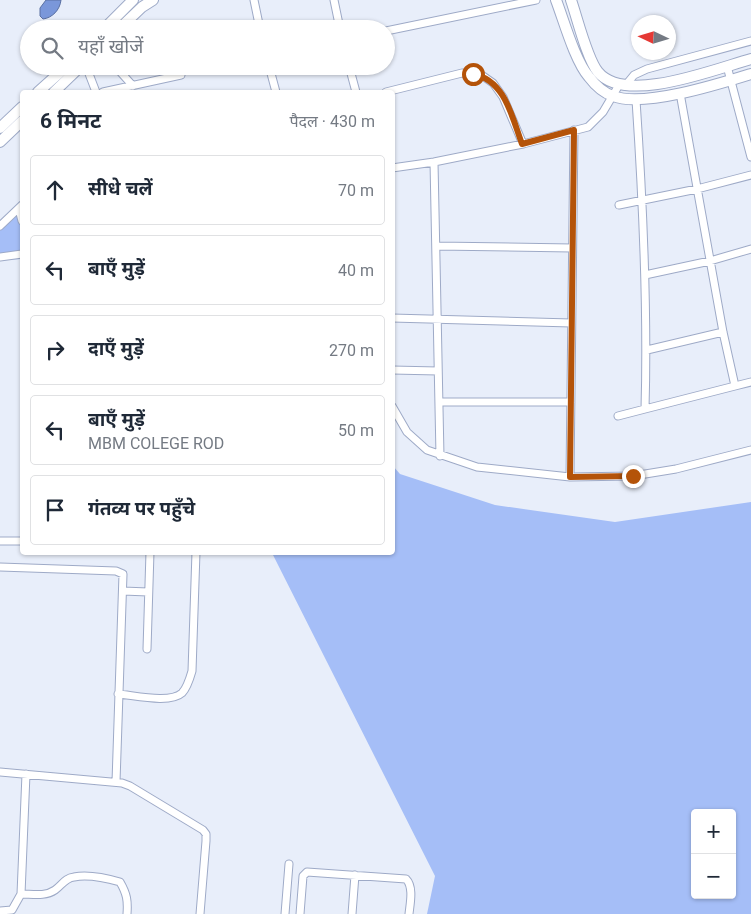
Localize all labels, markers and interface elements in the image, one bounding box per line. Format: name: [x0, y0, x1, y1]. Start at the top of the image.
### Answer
north arrow: [631, 15, 676, 60]
search box: [20, 20, 395, 75]
icon: search: [38, 34, 66, 62]
text: यहाँ खोजें: [78, 35, 143, 58]
route start: [462, 63, 485, 86]
text: 6 मिनट: [40, 109, 101, 133]
text: पैदल · 430 m: [289, 112, 375, 131]
icon: ahead: [41, 176, 69, 204]
text: सीधे चलें: [88, 177, 153, 200]
text: 70 m: [338, 181, 374, 200]
icon: left: [41, 256, 69, 284]
text: बाएँ मुड़ें: [88, 257, 145, 280]
text: 40 m: [338, 261, 374, 280]
icon: right: [41, 336, 69, 364]
text: दाएँ मुड़ें: [88, 337, 144, 360]
text: 270 m: [329, 341, 374, 360]
text: बाएँ मुड़ें: [88, 408, 145, 431]
icon: left: [41, 416, 69, 444]
text: 50 m: [338, 421, 374, 440]
text: MBM COLEGE ROD: [88, 434, 224, 453]
route end: [622, 465, 645, 488]
icon: arrive: [41, 496, 69, 524]
text: गंतव्य पर पहुँचे: [88, 497, 195, 520]
map controls: [691, 809, 736, 899]
button: +: [691, 809, 736, 854]
button: −: [691, 854, 736, 899]

